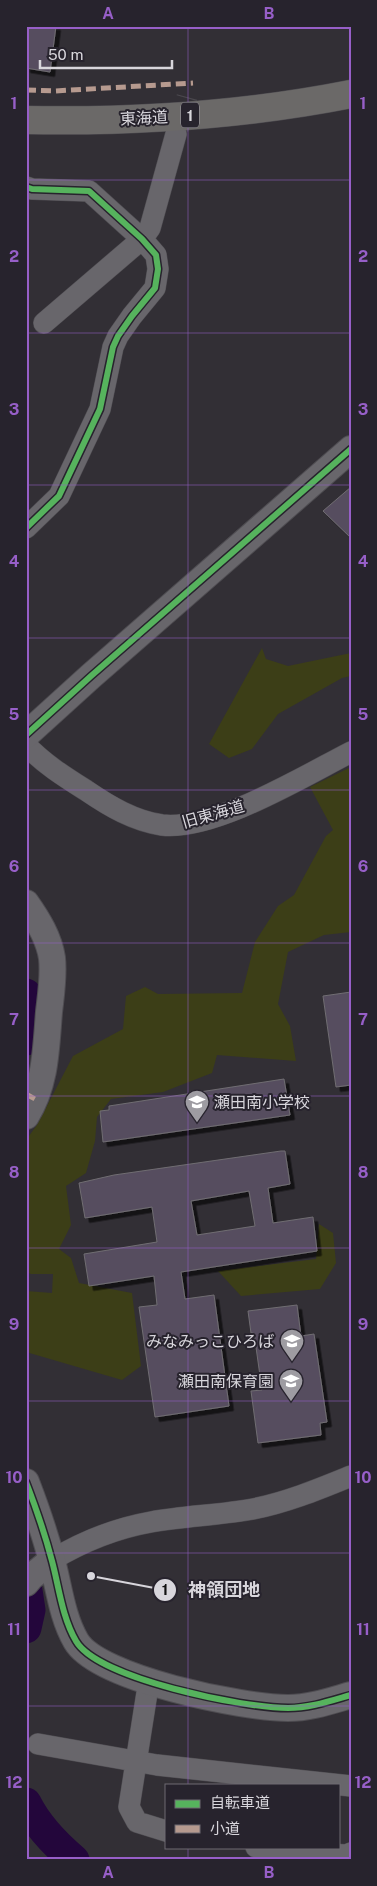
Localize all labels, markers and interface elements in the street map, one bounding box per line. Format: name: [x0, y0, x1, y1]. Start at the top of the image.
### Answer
text: A: [102, 4, 114, 23]
text: B: [264, 4, 275, 23]
scale bar: [40, 38, 172, 70]
text: 50 m: [48, 46, 83, 63]
text: 1: [11, 94, 17, 113]
text: 1: [360, 94, 366, 113]
road number: 1: [181, 102, 199, 128]
street label: 東海道: [120, 107, 168, 129]
text: 2: [9, 247, 19, 266]
text: 2: [358, 247, 368, 266]
text: 3: [9, 400, 19, 419]
text: 3: [358, 400, 368, 419]
text: 4: [9, 552, 20, 571]
text: 4: [358, 552, 369, 571]
text: 5: [9, 705, 20, 724]
text: 5: [358, 705, 369, 724]
street label: 旧東海道: [180, 796, 246, 832]
text: 6: [9, 857, 19, 876]
text: 6: [358, 857, 368, 876]
text: 7: [9, 1010, 19, 1029]
text: 7: [358, 1010, 368, 1029]
school or university icon: 瀬田南小学校: [184, 1089, 210, 1123]
place label: 瀬田南小学校: [214, 1093, 310, 1112]
text: 8: [9, 1163, 20, 1182]
text: 8: [358, 1163, 369, 1182]
text: 9: [9, 1315, 19, 1334]
text: 9: [358, 1315, 368, 1334]
school or university icon: みなみっこひろば: [279, 1328, 305, 1362]
place label: みなみっこひろば: [146, 1332, 274, 1351]
school or university icon: 瀬田南保育園: [278, 1368, 304, 1402]
place label: 瀬田南保育園: [178, 1372, 274, 1391]
text: 10: [5, 1468, 23, 1487]
text: 10: [354, 1468, 372, 1487]
callout: 神領団地: [153, 1573, 270, 1606]
text: 神領団地: [188, 1579, 260, 1600]
text: 1: [162, 1581, 168, 1598]
text: 11: [7, 1620, 21, 1639]
text: 11: [356, 1620, 370, 1639]
text: 12: [5, 1773, 23, 1792]
text: 12: [354, 1773, 372, 1792]
legend: [165, 1784, 340, 1848]
text: 自転車道: [210, 1794, 270, 1811]
text: 小道: [210, 1820, 240, 1837]
text: A: [102, 1863, 114, 1882]
text: B: [264, 1863, 275, 1882]

